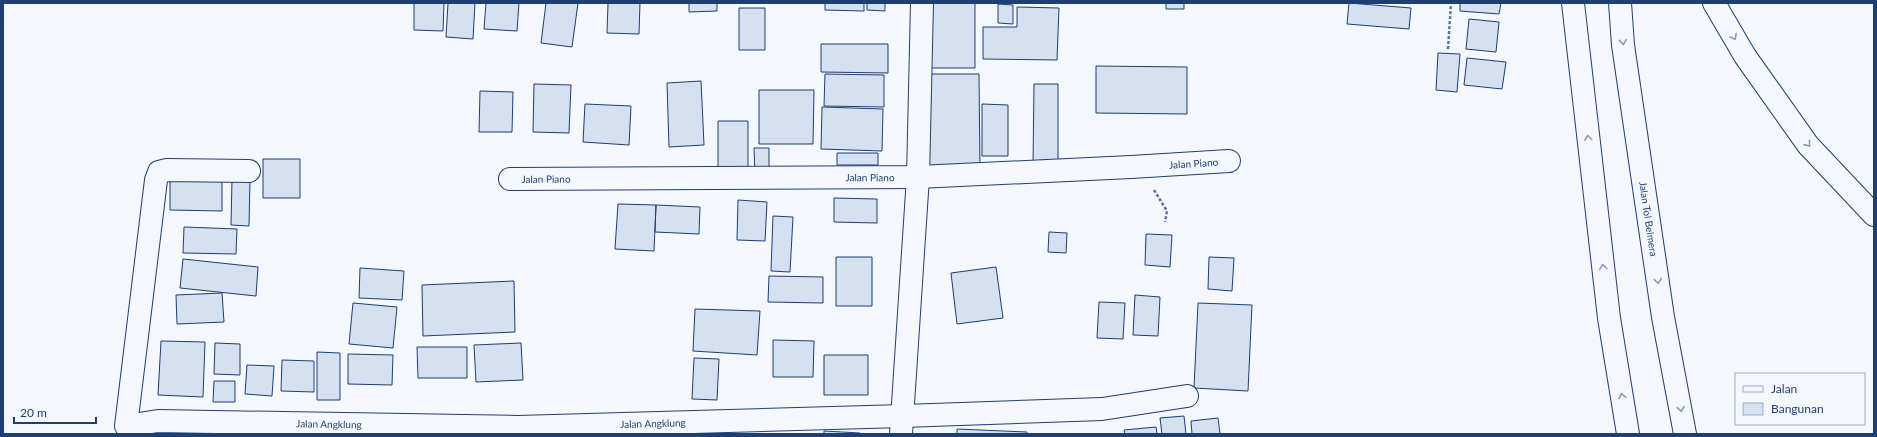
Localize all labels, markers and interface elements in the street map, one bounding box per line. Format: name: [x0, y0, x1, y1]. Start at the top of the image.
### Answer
one-way arrow: [1730, 33, 1737, 40]
one-way arrow: [1619, 39, 1628, 45]
one-way arrow: [1583, 135, 1592, 141]
one-way arrow: [1803, 139, 1810, 146]
street label: Jalan Piano: [1169, 156, 1219, 171]
street label: Jalan Piano: [845, 171, 895, 183]
street label: Jalan Piano: [521, 173, 571, 185]
street label: Jalan Tol Belmera: [1637, 181, 1660, 257]
one-way arrow: [1599, 264, 1608, 270]
one-way arrow: [1653, 278, 1662, 284]
legend: [1735, 373, 1865, 425]
text: Jalan: [1771, 381, 1797, 396]
one-way arrow: [1618, 392, 1627, 399]
scale bar: [14, 399, 96, 425]
text: Bangunan: [1771, 401, 1824, 416]
text: 20 m: [20, 405, 47, 420]
one-way arrow: [1676, 406, 1684, 412]
street label: Jalan Angklung: [620, 416, 686, 430]
street label: Jalan Angklung: [296, 417, 362, 430]

